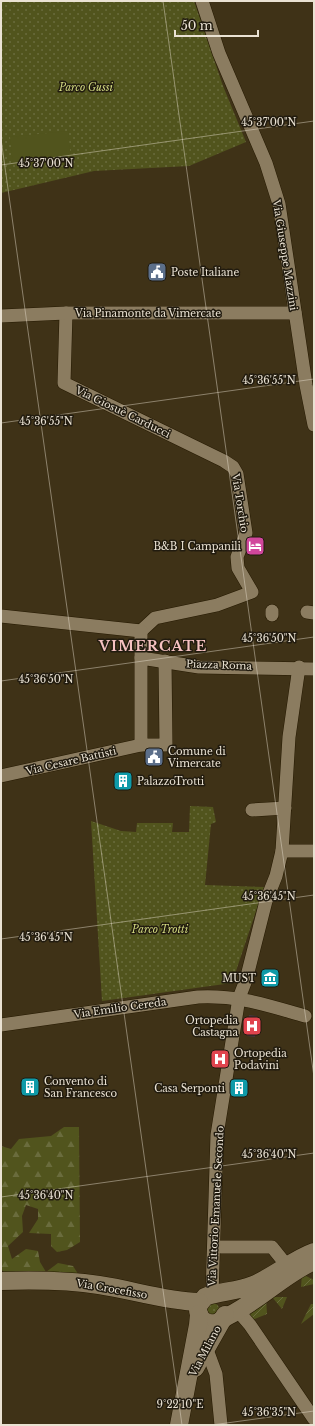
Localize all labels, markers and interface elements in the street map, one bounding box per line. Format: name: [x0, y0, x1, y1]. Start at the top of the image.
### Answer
scale bar: [175, 12, 258, 38]
text: 50 m: [181, 18, 213, 33]
park label: Parco Gussi: [58, 81, 114, 94]
text: 45°37'00"N: [241, 116, 297, 129]
text: 45°37'00"N: [18, 157, 74, 170]
street label: Via Giuseppe Mazzini: [270, 198, 300, 312]
public building icon: Poste Italiane: [146, 261, 168, 283]
place label: Poste Italiane: [171, 266, 239, 279]
street label: Via Pinamonte da Vimercate: [74, 307, 221, 320]
text: 45°36'55"N: [242, 374, 296, 387]
street label: Via Giosuè Carducci: [73, 383, 173, 441]
text: 45°36'55"N: [19, 415, 73, 428]
street label: Via Torchio: [229, 472, 251, 534]
hotel icon: B&B I Campanili: [244, 535, 266, 557]
place label: B&B I Campanili: [153, 540, 242, 553]
text: 45°36'50"N: [241, 632, 297, 645]
district label: VIMERCATE: [98, 637, 207, 655]
street label: Piazza Roma: [186, 657, 253, 673]
text: 45°36'50"N: [18, 673, 74, 686]
street label: Via Cesare Battisti: [24, 744, 118, 778]
place label: Comune di Vimercate: [167, 745, 226, 770]
public building icon: Comune di Vimercate: [143, 746, 165, 768]
building icon: PalazzoTrotti: [112, 770, 134, 792]
place label: PalazzoTrotti: [137, 775, 205, 788]
text: 45°36'45"N: [242, 890, 296, 903]
park label: Parco Trotti: [131, 923, 189, 936]
text: 45°36'45"N: [19, 931, 73, 944]
museum icon: MUST: [259, 967, 281, 989]
place label: MUST: [222, 972, 256, 985]
street label: Via Emilio Cereda: [72, 995, 168, 1021]
place label: Ortopedia Castagna: [185, 1014, 238, 1039]
hospital icon: Ortopedia Castagna: [241, 1015, 263, 1037]
place label: Ortopedia Podavini: [234, 1047, 287, 1072]
hospital icon: Ortopedia Podavini: [209, 1048, 231, 1070]
place label: Convento di San Francesco: [44, 1075, 118, 1100]
building icon: Convento di San Francesco: [19, 1076, 41, 1098]
building icon: Casa Serponti: [228, 1077, 250, 1099]
place label: Casa Serponti: [154, 1082, 226, 1095]
street label: Via Vittorio Emanuele Secondo: [205, 1125, 227, 1288]
text: 45°36'40"N: [241, 1148, 297, 1161]
text: 45°36'40"N: [18, 1189, 74, 1202]
street label: Via Crocefisso: [74, 1276, 149, 1302]
street label: Via Milano: [186, 1323, 224, 1380]
text: 9°22'10"E: [157, 1398, 203, 1411]
text: 45°36'35"N: [242, 1406, 296, 1419]

